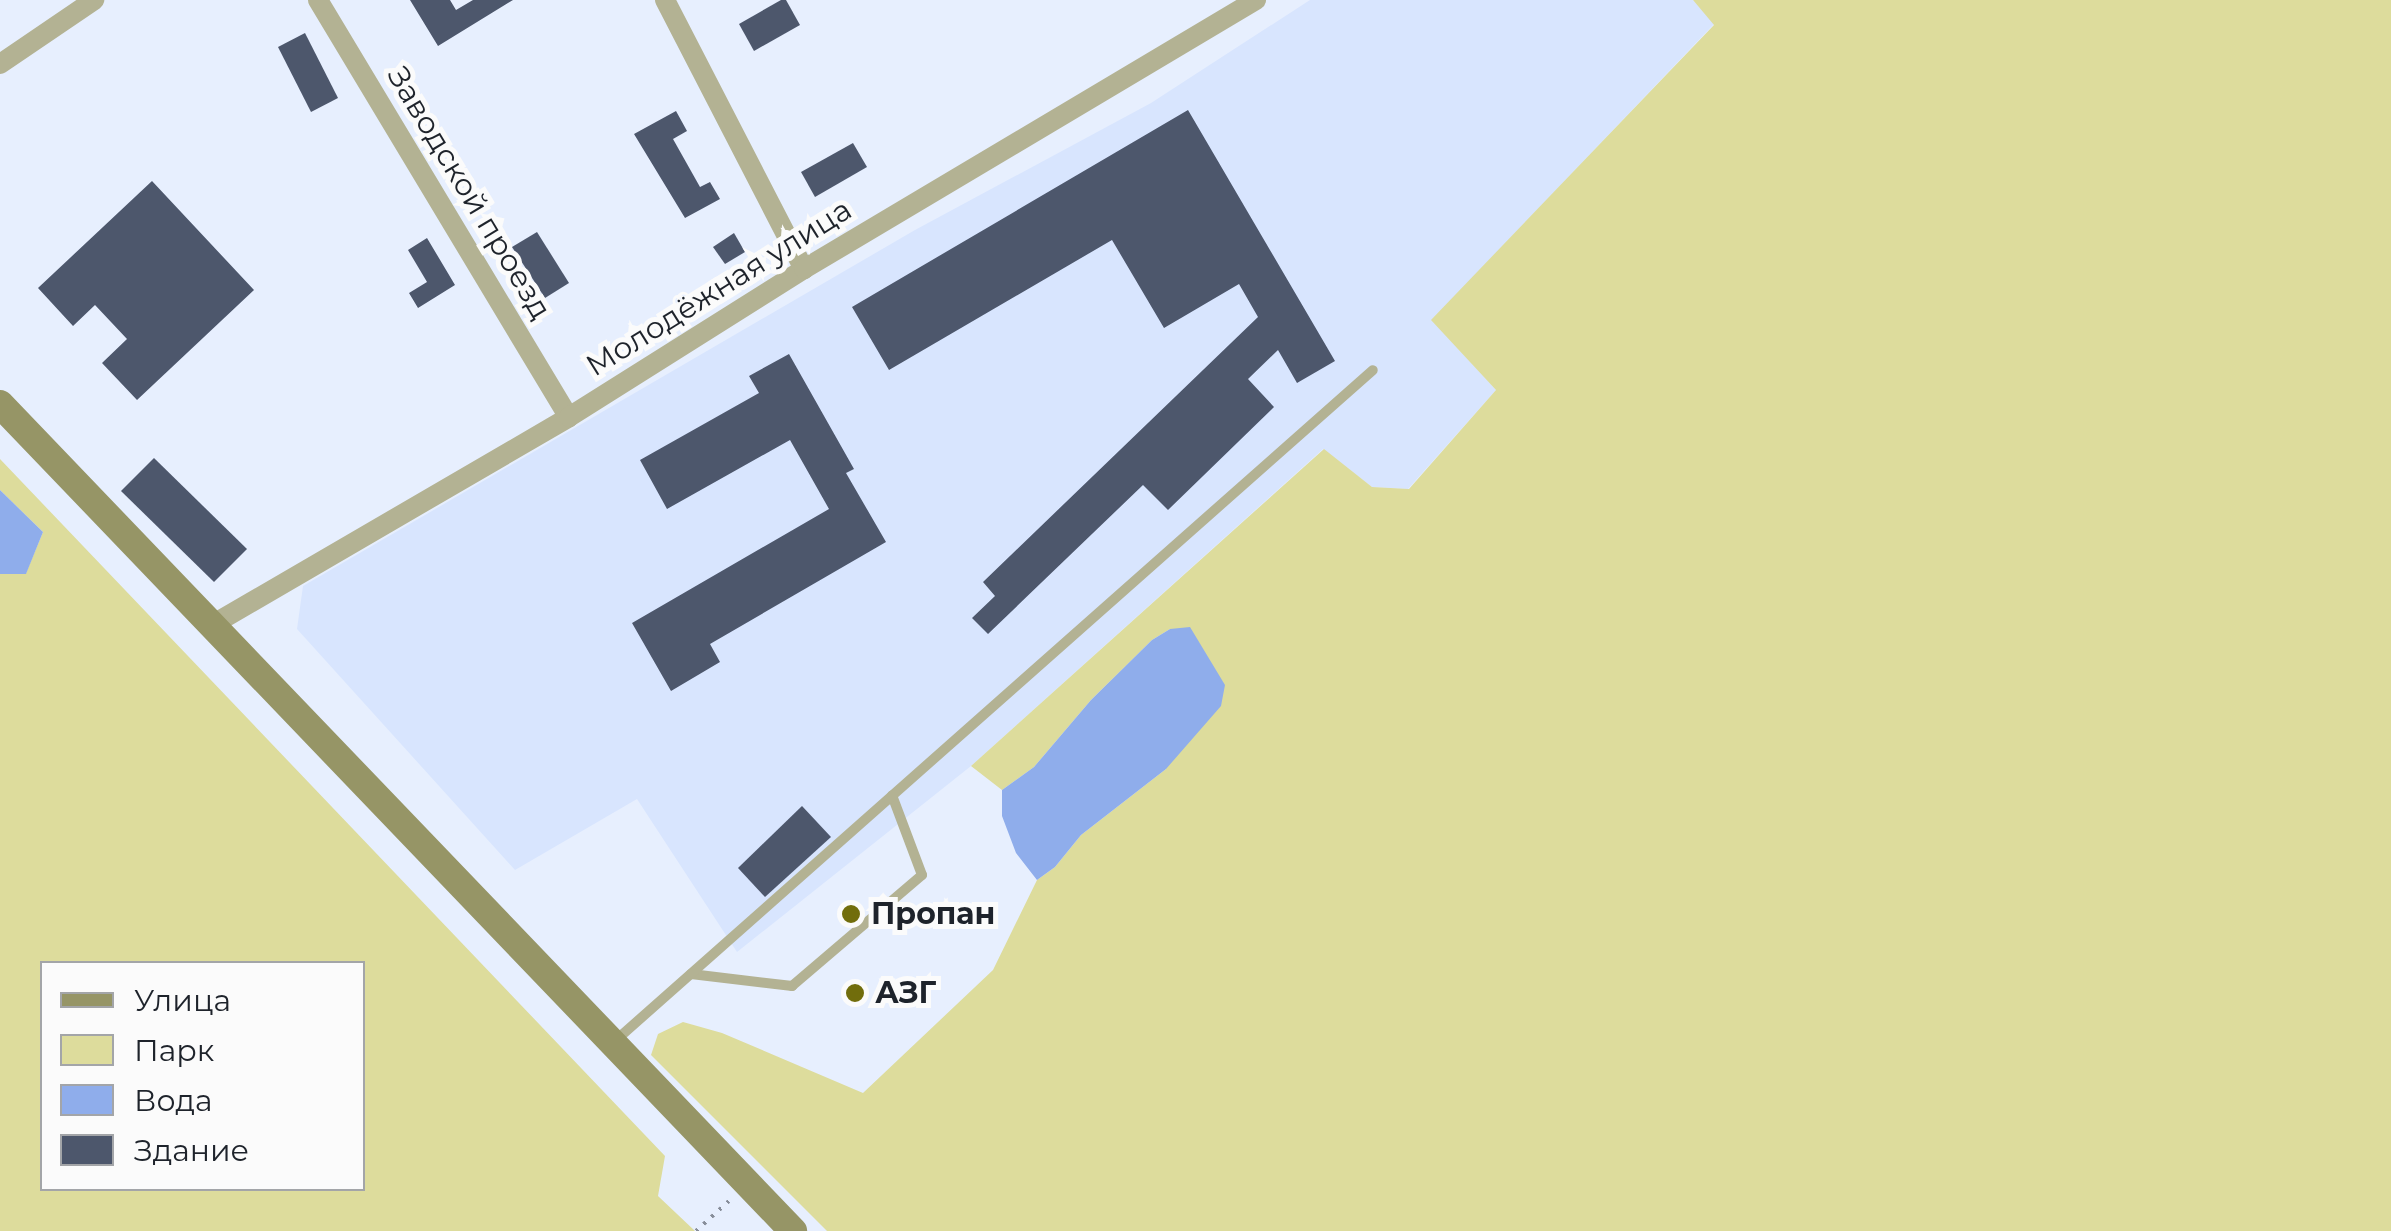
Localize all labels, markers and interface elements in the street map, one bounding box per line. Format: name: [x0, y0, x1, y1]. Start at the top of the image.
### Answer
street label: Заводской проезд: [379, 60, 559, 326]
street label: Молодёжная улица: [580, 192, 858, 384]
place label: Пропан: [871, 896, 995, 932]
marker: Пропан: [840, 903, 862, 925]
legend: [40, 961, 365, 1191]
place label: АЗГ: [875, 975, 936, 1011]
text: Улица: [134, 982, 231, 1019]
marker: АЗГ: [844, 982, 866, 1004]
text: Парк: [134, 1032, 214, 1069]
text: Вода: [134, 1082, 213, 1119]
text: Здание: [134, 1132, 249, 1169]

